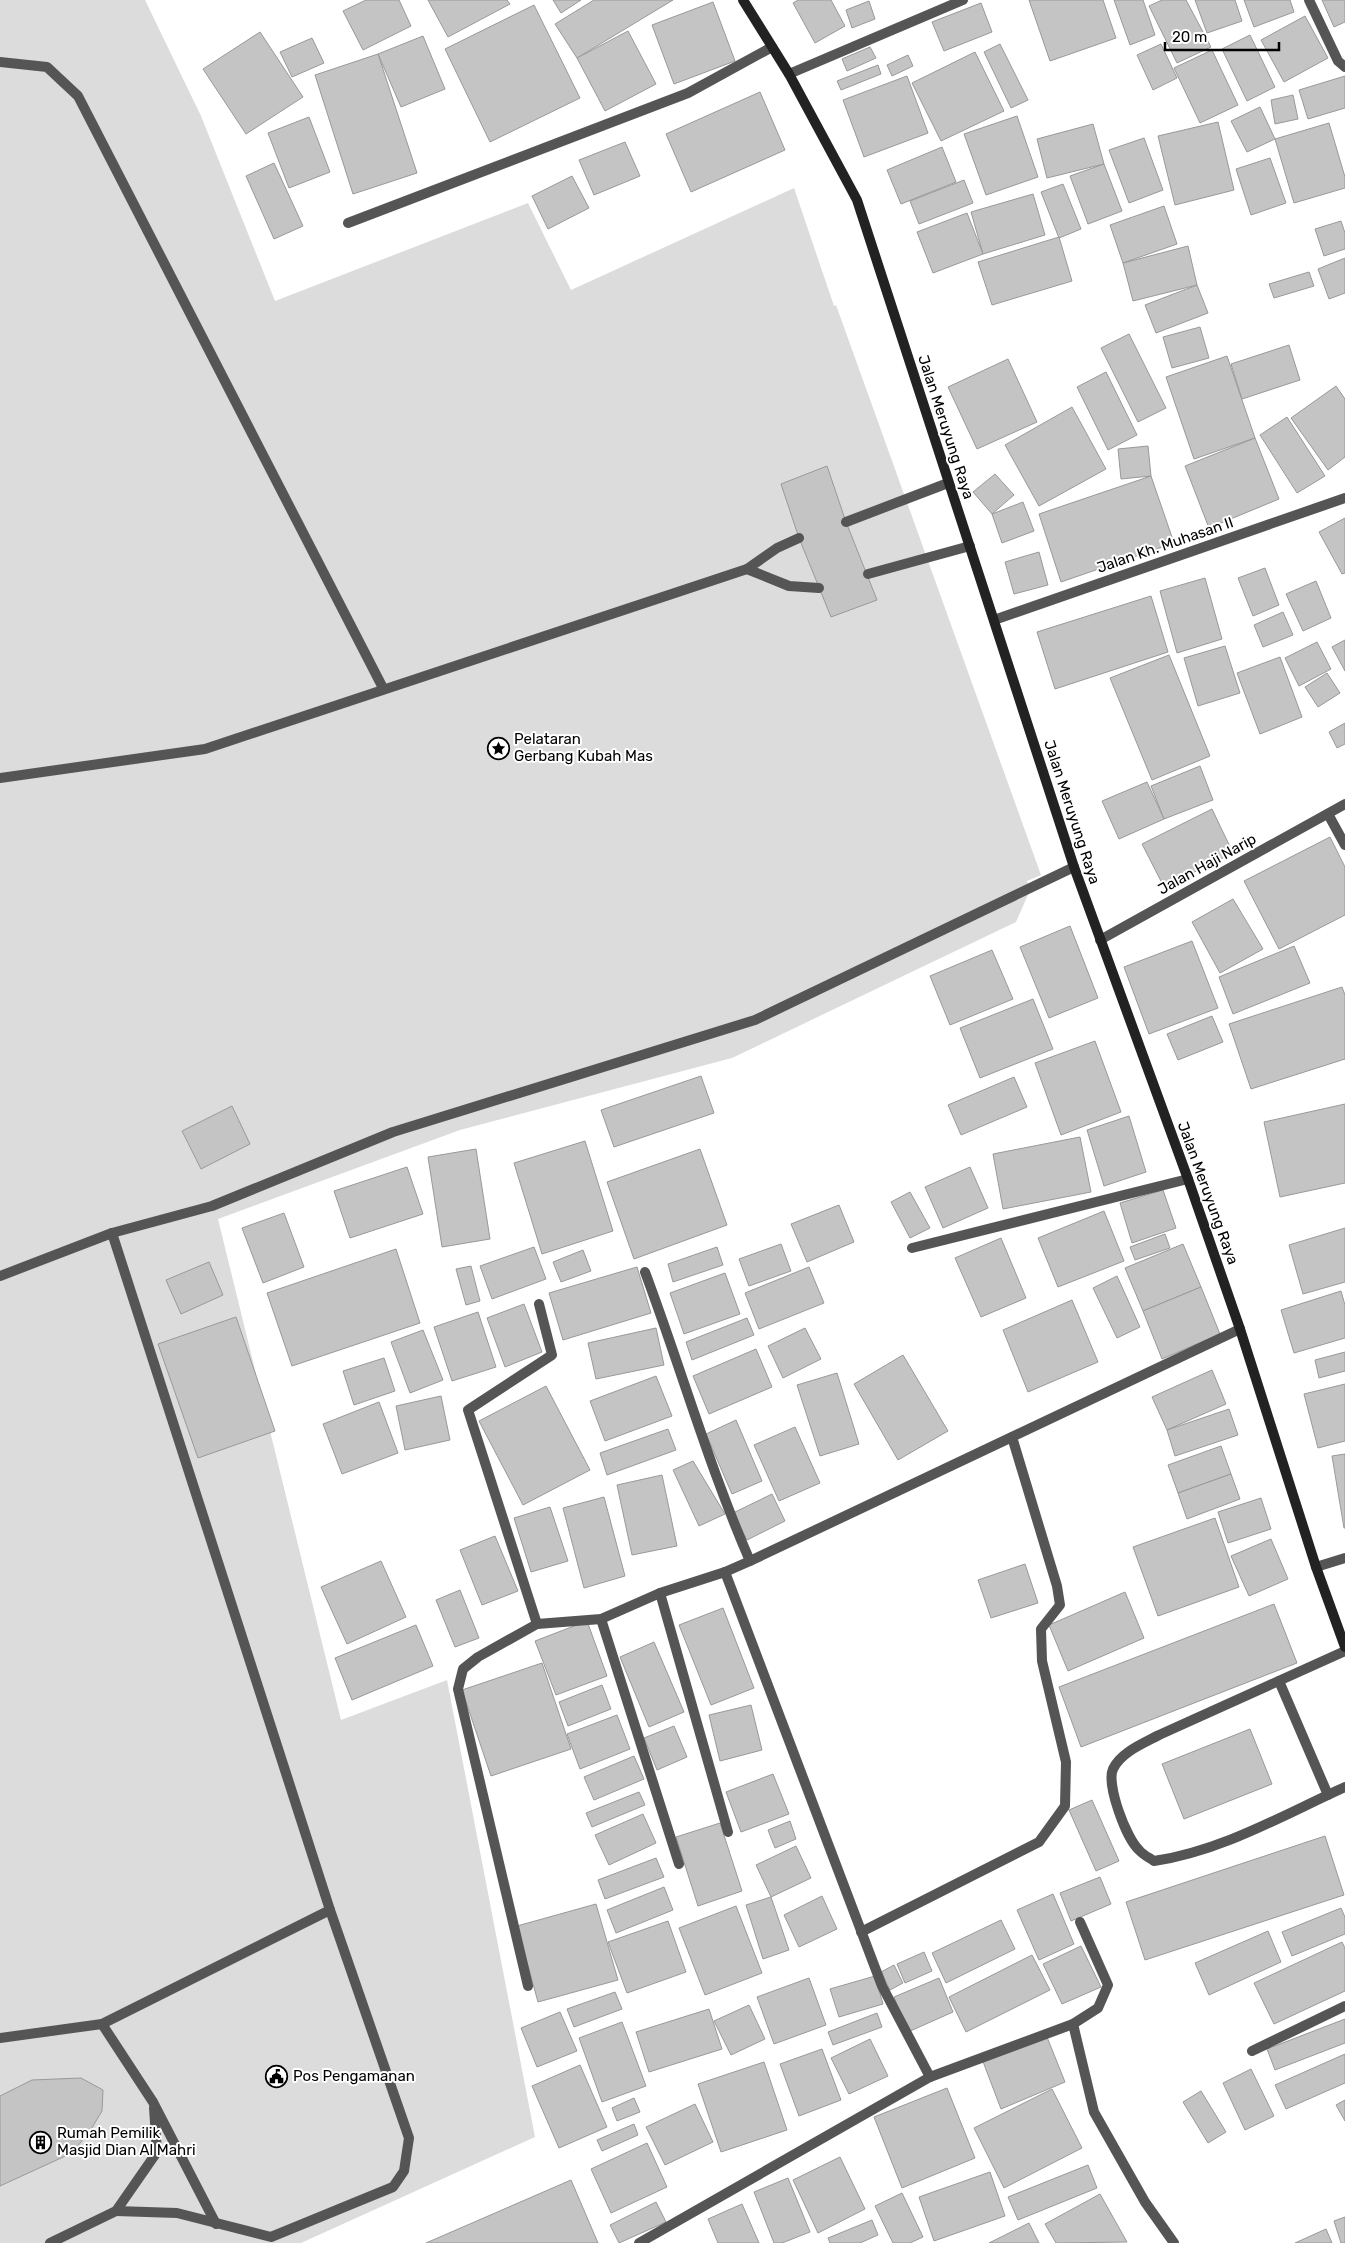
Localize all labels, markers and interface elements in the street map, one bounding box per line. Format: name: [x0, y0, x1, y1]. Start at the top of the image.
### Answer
scale bar: [1165, 20, 1279, 52]
text: 20 m: [1172, 28, 1207, 46]
street label: Jalan Meruyung Raya: [914, 353, 978, 501]
street label: Jalan Kh. Muhasan II: [1094, 513, 1236, 577]
place label: Pelataran Gerbang Kubah Mas: [514, 730, 653, 765]
place icon: Pelataran Gerbang Kubah Mas: [486, 736, 510, 760]
street label: Jalan Meruyung Raya: [1040, 738, 1104, 886]
street label: Jalan Haji Narip: [1155, 830, 1259, 898]
street label: Jalan Meruyung Raya: [1174, 1119, 1242, 1267]
public building icon: Pos Pengamanan: [265, 2064, 289, 2088]
place label: Pos Pengamanan: [293, 2067, 415, 2085]
place label: Rumah Pemilik Masjid Dian Al Mahri: [57, 2124, 196, 2159]
building icon: Rumah Pemilik Masjid Dian Al Mahri: [29, 2130, 53, 2154]

